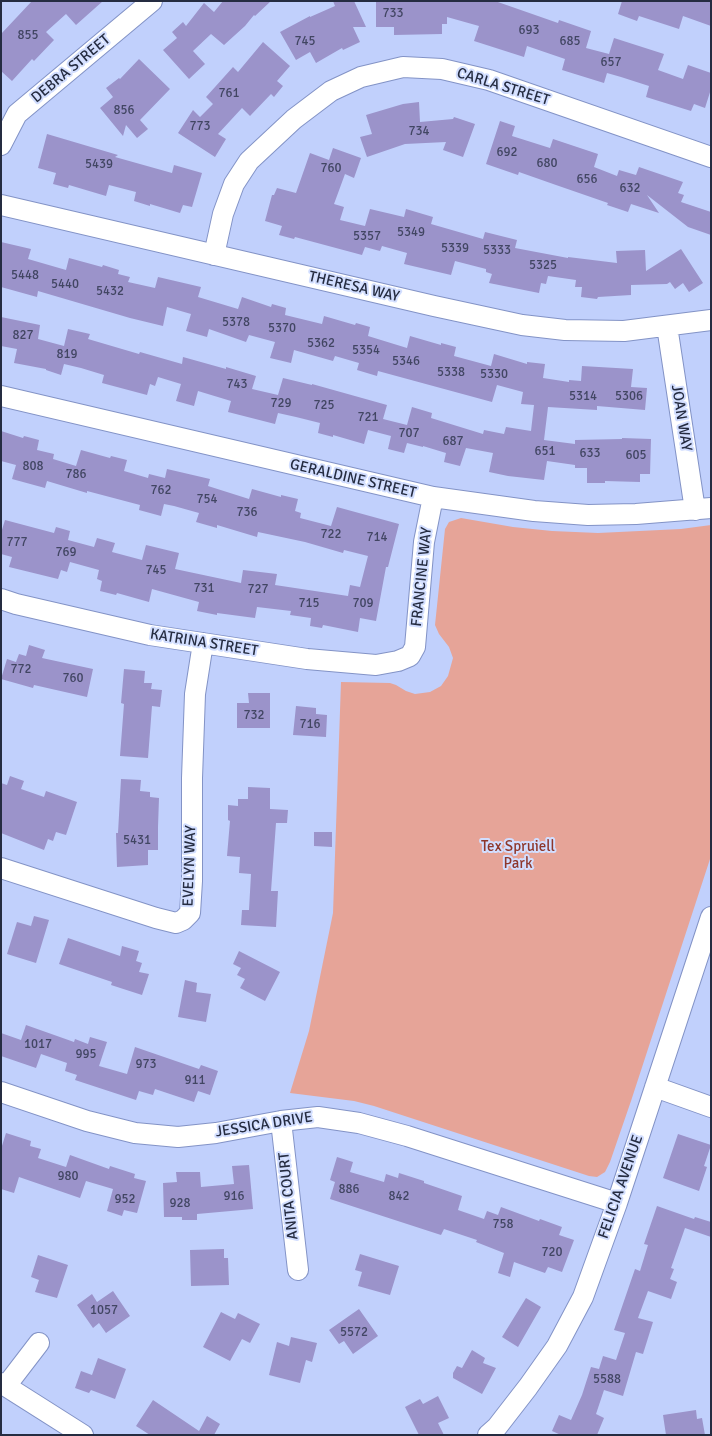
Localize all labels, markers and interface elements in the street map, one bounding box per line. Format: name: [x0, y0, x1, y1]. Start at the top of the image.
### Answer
house number: 733: [382, 6, 404, 22]
house number: 693: [518, 23, 540, 39]
house number: 855: [17, 28, 39, 44]
street label: DEBRA STREET: [28, 31, 114, 107]
house number: 745: [294, 34, 316, 50]
house number: 685: [559, 34, 581, 50]
house number: 657: [600, 55, 622, 71]
street label: CARLA STREET: [454, 64, 552, 110]
house number: 761: [218, 86, 240, 102]
house number: 856: [113, 103, 135, 119]
house number: 773: [189, 119, 211, 135]
house number: 734: [408, 124, 430, 140]
house number: 692: [496, 145, 518, 161]
house number: 680: [536, 156, 558, 172]
house number: 5439: [85, 157, 113, 173]
house number: 760: [320, 161, 342, 177]
house number: 656: [576, 172, 598, 188]
house number: 632: [619, 181, 641, 197]
house number: 5349: [397, 225, 425, 241]
house number: 5357: [353, 229, 381, 245]
house number: 5339: [441, 241, 469, 257]
house number: 5333: [483, 243, 511, 259]
house number: 5325: [529, 258, 557, 274]
house number: 5448: [11, 268, 39, 284]
street label: THERESA WAY: [307, 268, 401, 306]
house number: 5440: [51, 277, 79, 293]
house number: 5432: [96, 284, 124, 300]
house number: 5378: [222, 315, 250, 331]
house number: 5370: [268, 321, 296, 337]
house number: 827: [12, 328, 34, 344]
house number: 5362: [307, 336, 335, 352]
house number: 5354: [352, 343, 380, 359]
house number: 819: [56, 347, 78, 363]
house number: 5346: [392, 354, 420, 370]
house number: 5338: [437, 365, 465, 381]
house number: 5330: [480, 367, 508, 383]
house number: 743: [226, 377, 248, 393]
street label: JOAN WAY: [667, 383, 695, 453]
house number: 5314: [569, 389, 597, 405]
house number: 5306: [615, 389, 643, 405]
house number: 729: [270, 396, 292, 412]
house number: 725: [313, 398, 335, 414]
house number: 721: [357, 410, 379, 426]
house number: 707: [398, 426, 420, 442]
house number: 687: [442, 434, 464, 450]
house number: 651: [534, 444, 556, 460]
house number: 633: [579, 446, 601, 462]
house number: 605: [625, 448, 647, 464]
street label: GERALDINE STREET: [288, 456, 418, 502]
house number: 808: [22, 459, 44, 475]
house number: 786: [65, 467, 87, 483]
house number: 762: [150, 483, 172, 499]
house number: 754: [196, 492, 218, 508]
house number: 736: [236, 505, 258, 521]
street label: FRANCINE WAY: [408, 526, 436, 628]
house number: 722: [320, 527, 342, 543]
house number: 714: [366, 530, 388, 546]
house number: 777: [6, 535, 28, 551]
house number: 769: [55, 545, 77, 561]
house number: 745: [145, 563, 167, 579]
house number: 731: [193, 581, 215, 597]
house number: 727: [247, 582, 269, 598]
house number: 715: [298, 596, 320, 612]
house number: 709: [352, 596, 374, 612]
street label: KATRINA STREET: [149, 626, 259, 660]
house number: 772: [10, 662, 32, 678]
house number: 760: [62, 671, 84, 687]
house number: 732: [243, 708, 265, 724]
house number: 716: [299, 717, 321, 733]
street label: EVELYN WAY: [180, 825, 200, 907]
house number: 5431: [123, 833, 151, 849]
park label: Tex Spruiell Park: [481, 838, 555, 873]
house number: 1017: [24, 1037, 52, 1053]
house number: 995: [75, 1047, 97, 1063]
house number: 973: [135, 1057, 157, 1073]
house number: 911: [184, 1073, 206, 1089]
street label: JESSICA DRIVE: [214, 1108, 314, 1142]
street label: FELICIA AVENUE: [595, 1133, 647, 1241]
street label: ANITA COURT: [275, 1151, 303, 1241]
house number: 980: [57, 1169, 79, 1185]
house number: 886: [338, 1182, 360, 1198]
house number: 916: [223, 1189, 245, 1205]
house number: 842: [388, 1189, 410, 1205]
house number: 952: [114, 1192, 136, 1208]
house number: 928: [169, 1196, 191, 1212]
house number: 758: [492, 1217, 514, 1233]
house number: 720: [541, 1245, 563, 1261]
house number: 1057: [90, 1303, 118, 1319]
house number: 5572: [340, 1325, 368, 1341]
house number: 5588: [593, 1372, 621, 1388]

